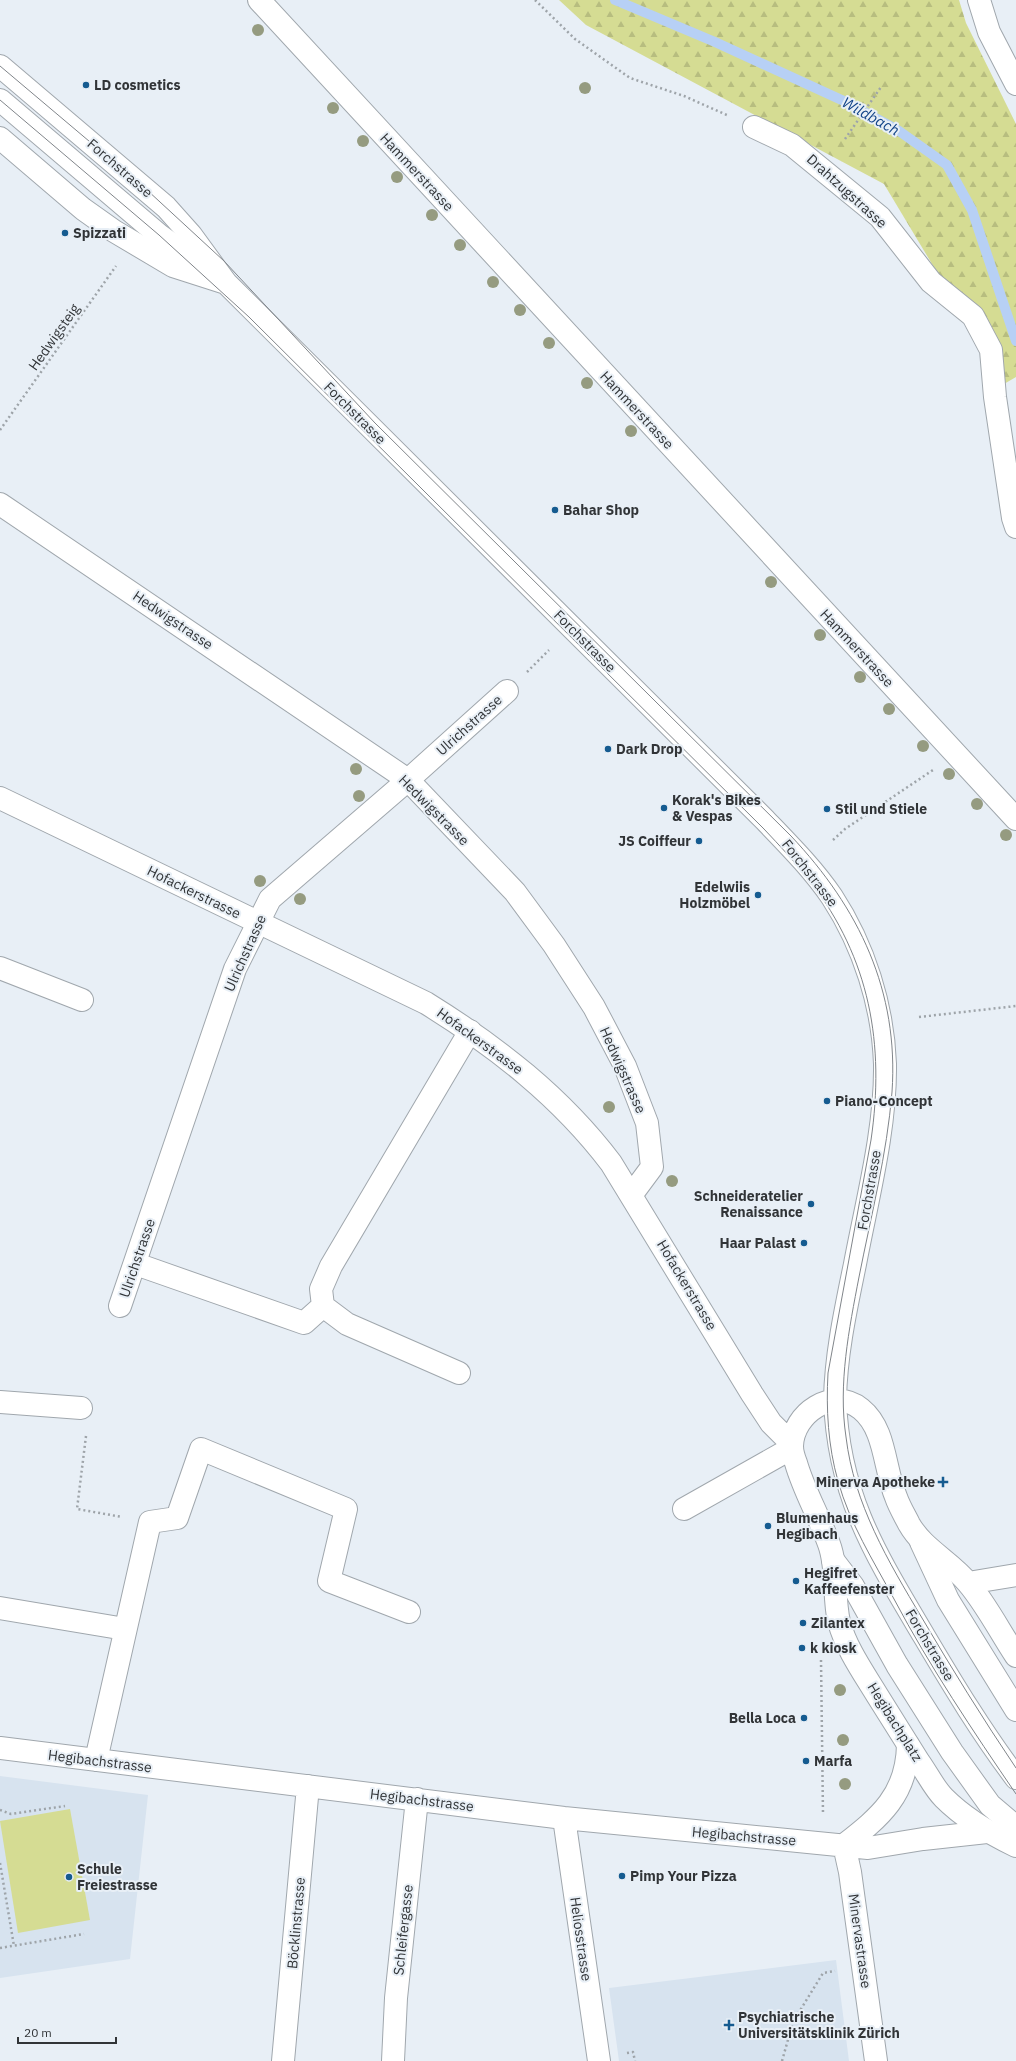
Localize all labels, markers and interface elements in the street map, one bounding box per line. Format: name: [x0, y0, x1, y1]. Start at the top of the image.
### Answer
place label: LD cosmetics: [94, 76, 181, 94]
marker: LD cosmetics: [81, 80, 91, 90]
water label: Wildbach: [839, 92, 903, 140]
street label: Hammerstrasse: [376, 129, 458, 215]
street label: Forchstrasse: [84, 135, 157, 202]
street label: Drahtzugstrasse: [803, 150, 891, 232]
place label: Spizzati: [73, 224, 126, 242]
marker: Spizzati: [60, 228, 70, 238]
street label: Hedwigsteig: [24, 300, 84, 374]
street label: Hammerstrasse: [596, 367, 678, 453]
street label: Forchstrasse: [320, 378, 390, 448]
place label: Bahar Shop: [563, 501, 639, 519]
marker: Bahar Shop: [550, 505, 560, 515]
street label: Hedwigstrasse: [130, 587, 217, 654]
street label: Hammerstrasse: [816, 605, 898, 691]
street label: Forchstrasse: [550, 606, 620, 676]
street label: Ulrichstrasse: [432, 691, 506, 759]
place label: Dark Drop: [616, 740, 683, 758]
marker: Dark Drop: [603, 744, 613, 754]
street label: Hedwigstrasse: [395, 771, 473, 849]
place label: Korak's Bikes & Vespas: [672, 791, 761, 825]
place label: Stil und Stiele: [835, 800, 927, 818]
marker: Korak's Bikes & Vespas: [659, 803, 669, 813]
marker: Stil und Stiele: [822, 804, 832, 814]
place label: JS Coiffeur: [618, 832, 691, 850]
marker: JS Coiffeur: [694, 836, 704, 846]
street label: Forchstrasse: [778, 836, 842, 911]
street label: Hofackerstrasse: [144, 862, 244, 923]
place label: Edelwiis Holzmöbel: [679, 878, 750, 912]
marker: Edelwiis Holzmöbel: [753, 890, 763, 900]
street label: Ulrichstrasse: [220, 911, 270, 994]
street label: Hofackerstrasse: [433, 1004, 527, 1078]
street label: Hedwigstrasse: [596, 1024, 650, 1116]
place label: Piano-Concept: [835, 1092, 933, 1110]
marker: Piano-Concept: [822, 1096, 832, 1106]
street label: Forchstrasse: [853, 1148, 885, 1231]
place label: Schneideratelier Renaissance: [694, 1187, 803, 1221]
marker: Schneideratelier Renaissance: [806, 1199, 816, 1209]
street label: Ulrichstrasse: [115, 1216, 159, 1300]
place label: Haar Palast: [720, 1234, 796, 1252]
street label: Hofackerstrasse: [653, 1237, 721, 1334]
marker: Haar Palast: [799, 1238, 809, 1248]
place label: Minerva Apotheke: [816, 1473, 935, 1491]
marker: Minerva Apotheke: [938, 1477, 948, 1487]
place label: Blumenhaus Hegibach: [776, 1509, 858, 1543]
marker: Blumenhaus Hegibach: [763, 1521, 773, 1531]
place label: Hegifret Kaffeefenster: [804, 1564, 895, 1598]
marker: Hegifret Kaffeefenster: [791, 1576, 801, 1586]
street label: Forchstrasse: [901, 1606, 959, 1685]
place label: Zilantex: [811, 1614, 865, 1632]
marker: Zilantex: [798, 1618, 808, 1628]
place label: k kiosk: [810, 1639, 857, 1657]
marker: k kiosk: [797, 1643, 807, 1653]
street label: Hegibachplatz: [864, 1679, 927, 1765]
place label: Bella Loca: [729, 1709, 796, 1727]
marker: Bella Loca: [799, 1713, 809, 1723]
street label: Hegibachstrasse: [47, 1746, 153, 1776]
place label: Marfa: [814, 1752, 852, 1770]
marker: Marfa: [801, 1756, 811, 1766]
street label: Hegibachstrasse: [369, 1785, 475, 1815]
street label: Hegibachstrasse: [691, 1822, 797, 1850]
place label: Schule Freiestrasse: [77, 1860, 158, 1894]
place label: Pimp Your Pizza: [630, 1867, 737, 1885]
marker: Pimp Your Pizza: [617, 1871, 627, 1881]
marker: Schule Freiestrasse: [64, 1872, 74, 1882]
street label: Böcklinstrasse: [283, 1876, 309, 1970]
street label: Schleifergasse: [389, 1883, 417, 1976]
street label: Minervastrasse: [844, 1892, 876, 1990]
street label: Heliosstrasse: [566, 1896, 596, 1983]
place label: Psychiatrische Universitätsklinik Zürich: [738, 2008, 900, 2042]
scale bar: [18, 2019, 116, 2045]
marker: Psychiatrische Universitätsklinik Zürich: [723, 2019, 735, 2031]
text: 20 m: [24, 2025, 52, 2040]

